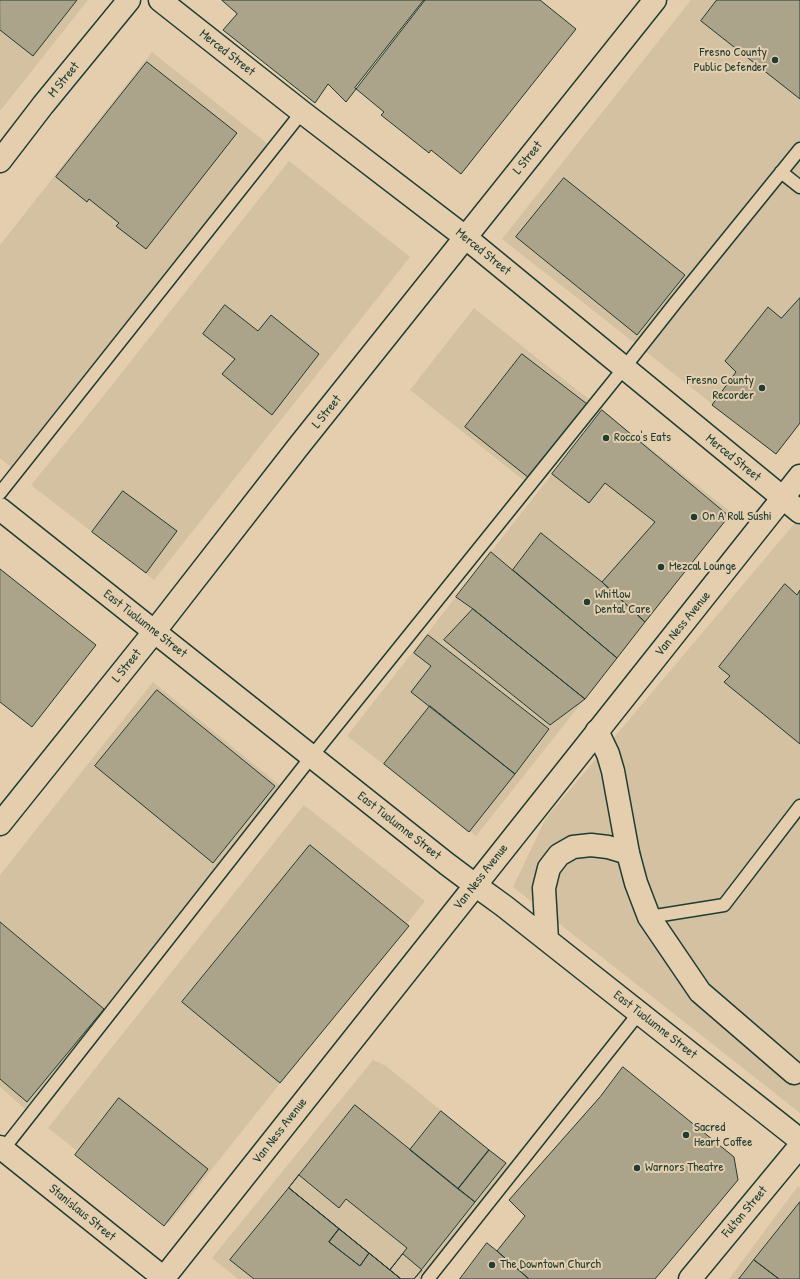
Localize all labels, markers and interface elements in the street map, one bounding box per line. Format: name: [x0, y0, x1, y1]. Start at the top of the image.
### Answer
street label: Merced Street: [196, 26, 258, 80]
place label: Fresno County Public Defender: [693, 45, 767, 76]
marker: Fresno County Public Defender: [770, 55, 780, 65]
street label: M Street: [45, 59, 83, 101]
street label: L Street: [510, 138, 546, 178]
street label: Merced Street: [452, 225, 514, 279]
place label: Fresno County Recorder: [686, 373, 754, 404]
marker: Fresno County Recorder: [757, 383, 767, 393]
street label: L Street: [309, 392, 345, 432]
place label: Rocco's Eats: [614, 430, 671, 446]
street label: Merced Street: [702, 431, 764, 485]
marker: Rocco's Eats: [601, 433, 611, 443]
place label: On A Roll Sushi: [702, 509, 772, 525]
marker: On A Roll Sushi: [689, 512, 699, 522]
place label: Mezcal Lounge: [669, 559, 736, 575]
marker: Mezcal Lounge: [656, 562, 666, 572]
street label: East Tuolumne Street: [100, 587, 190, 661]
place label: Whitlow Dental Care: [595, 587, 651, 618]
street label: Van Ness Avenue: [652, 588, 714, 660]
marker: Whitlow Dental Care: [582, 597, 592, 607]
street label: L Street: [109, 646, 145, 686]
street label: East Tuolumne Street: [354, 789, 444, 863]
street label: Van Ness Avenue: [450, 841, 512, 913]
street label: East Tuolumne Street: [610, 988, 700, 1062]
street label: Van Ness Avenue: [249, 1095, 311, 1167]
place label: Sacred Heart Coffee: [694, 1120, 752, 1151]
marker: Sacred Heart Coffee: [681, 1130, 691, 1140]
place label: Warnors Theatre: [645, 1160, 724, 1176]
marker: Warnors Theatre: [632, 1163, 642, 1173]
street label: Stanislaus Street: [45, 1181, 119, 1245]
street label: Fulton Street: [719, 1183, 771, 1241]
place label: The Downtown Church: [500, 1257, 601, 1273]
marker: The Downtown Church: [487, 1260, 497, 1270]

